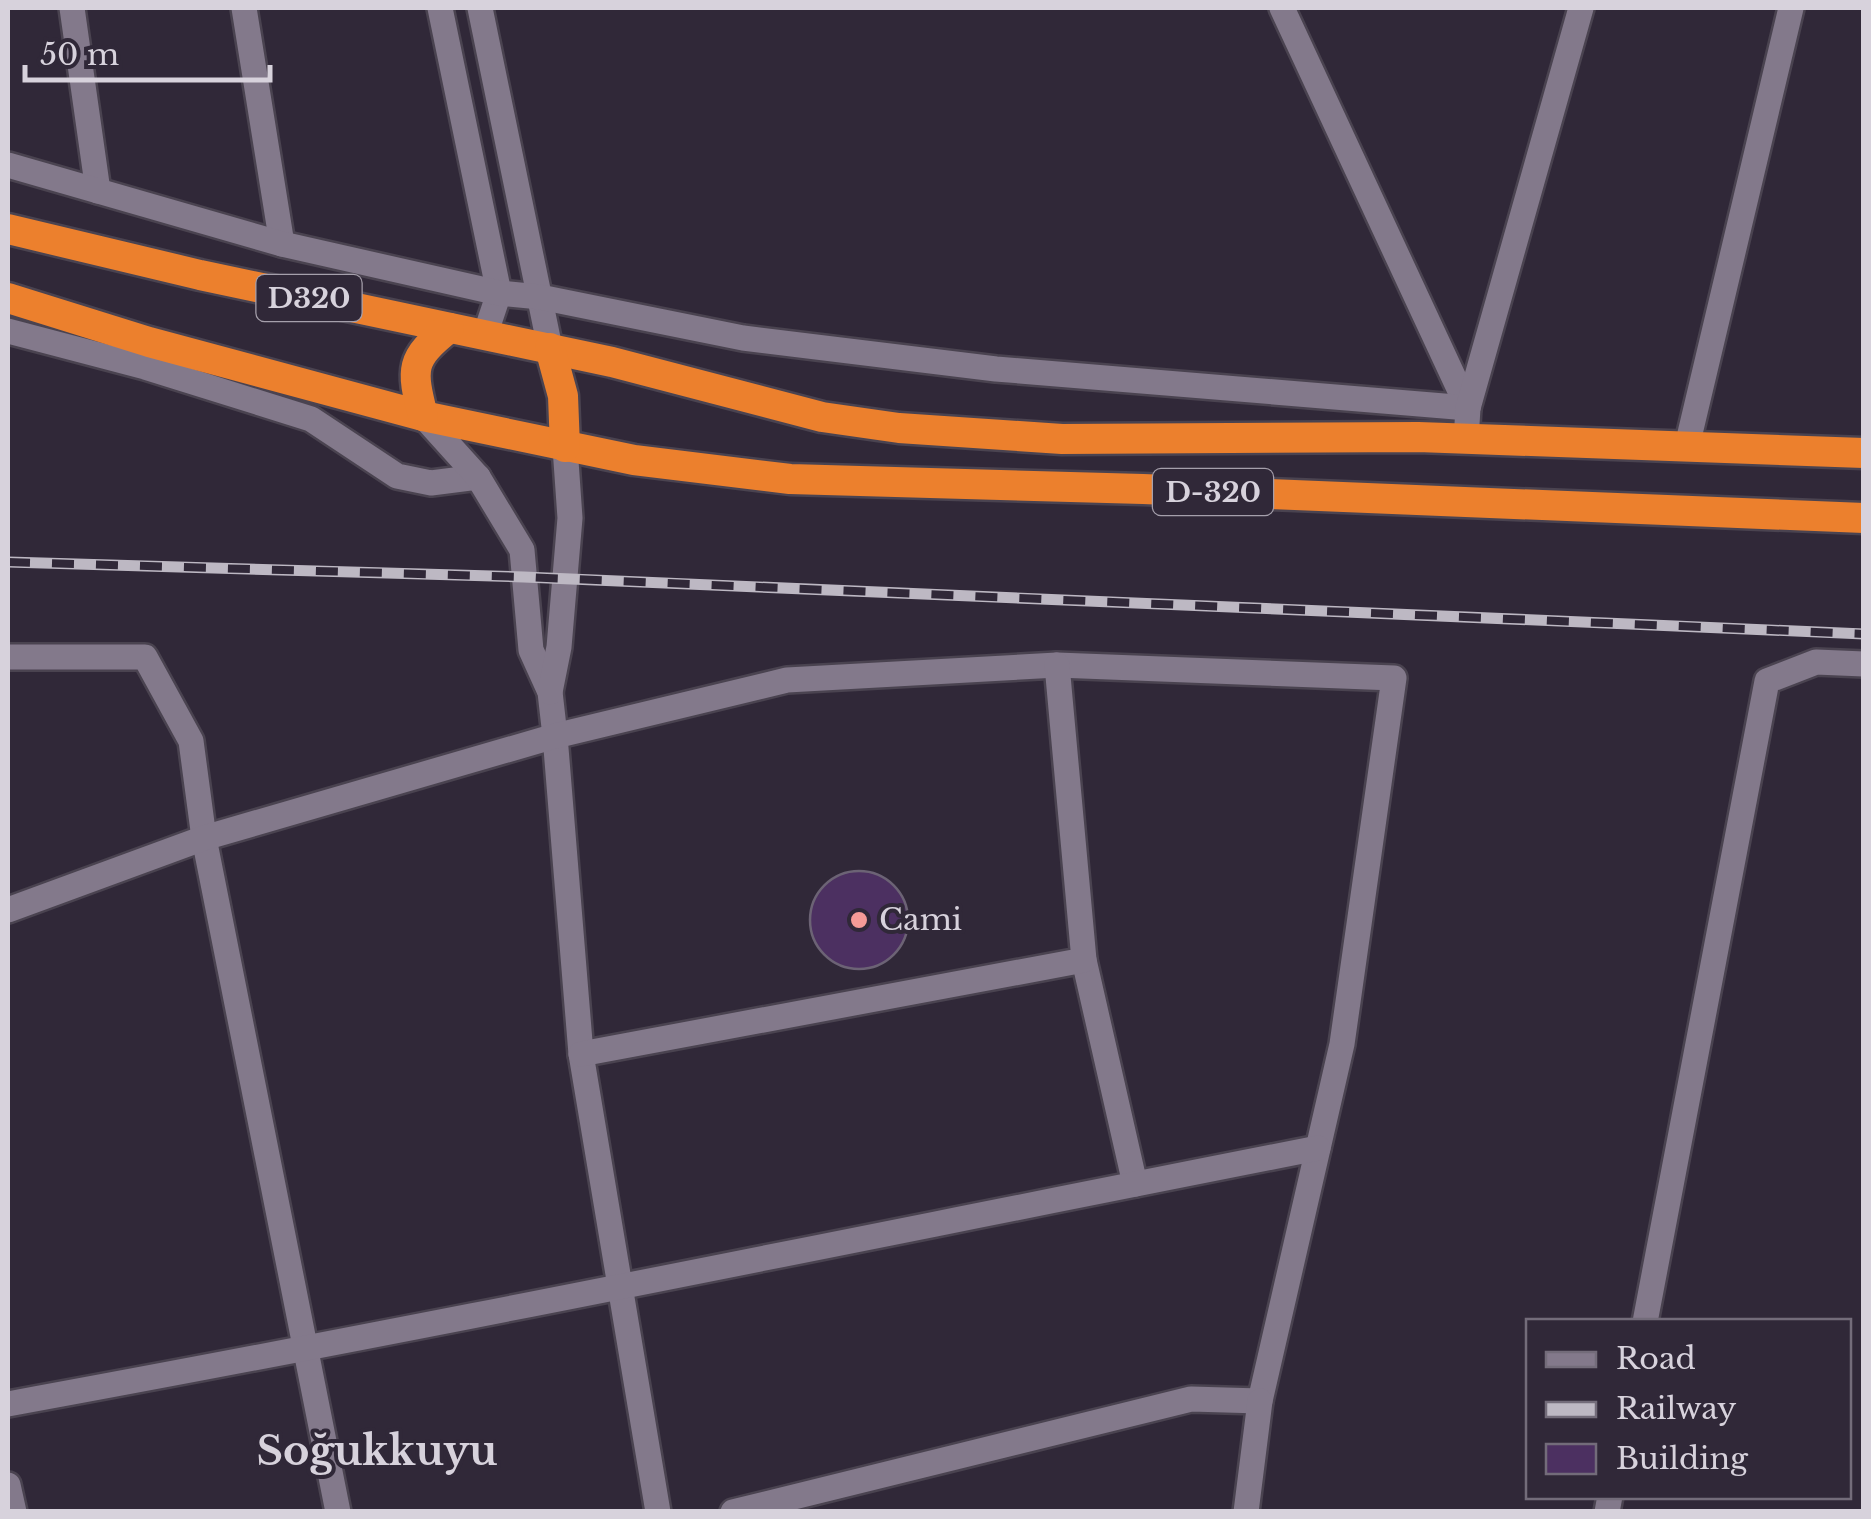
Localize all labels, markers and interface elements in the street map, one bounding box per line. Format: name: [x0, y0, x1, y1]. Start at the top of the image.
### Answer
scale bar: [25, 20, 270, 82]
text: 50 m: [40, 36, 119, 73]
road number: D320: [256, 275, 362, 321]
road number: D-320: [1153, 469, 1273, 515]
place label: Cami: [879, 901, 962, 938]
marker: Cami: [848, 909, 870, 931]
legend: [1526, 1319, 1851, 1499]
text: Road: [1616, 1340, 1696, 1377]
text: Railway: [1616, 1390, 1736, 1427]
district label: Soğukkuyu: [257, 1426, 497, 1476]
text: Building: [1616, 1440, 1749, 1477]

